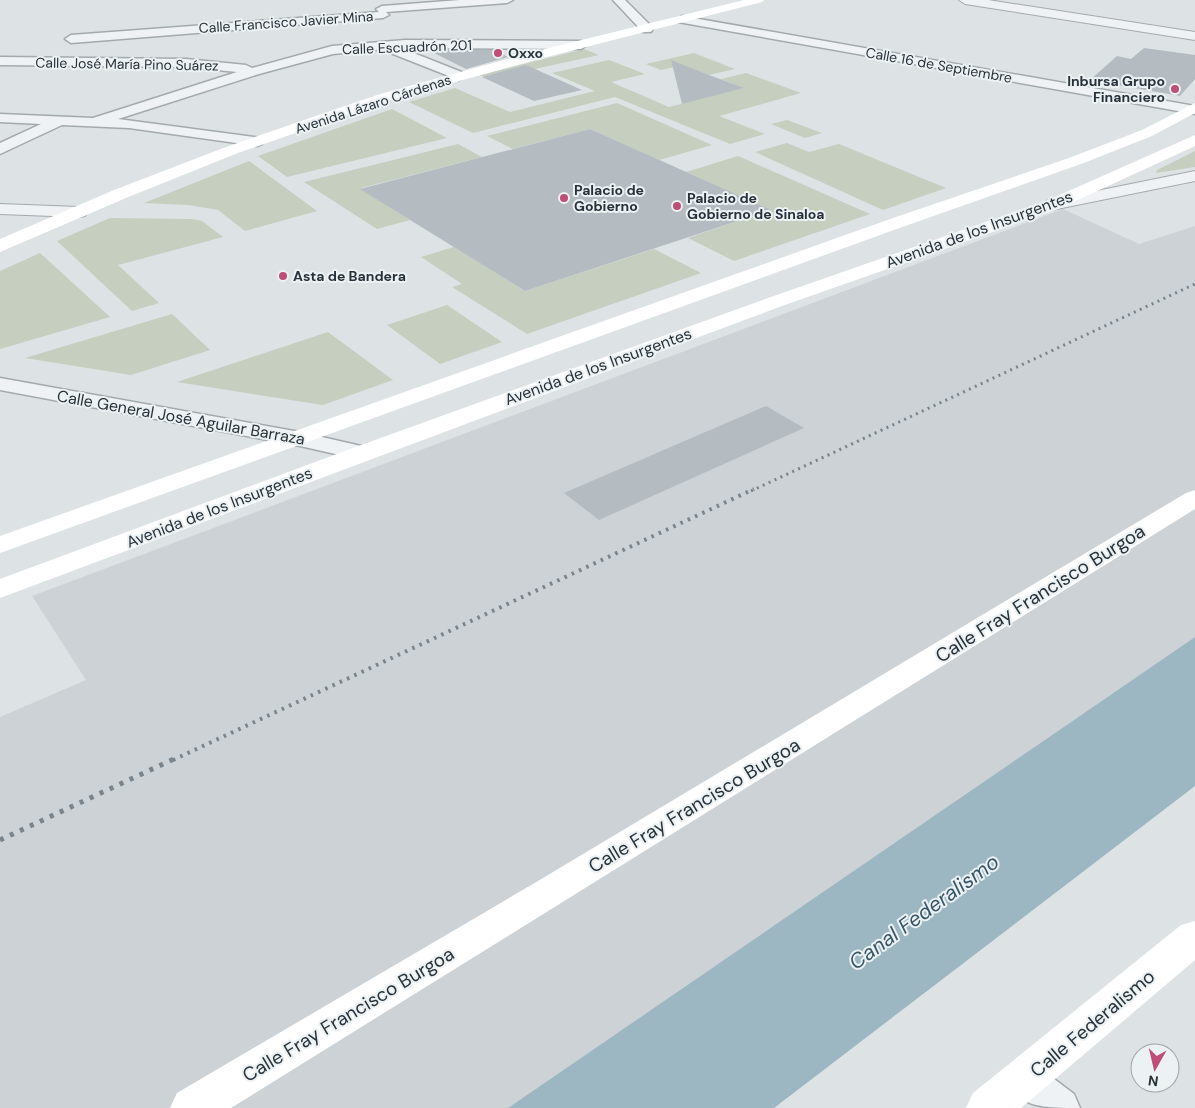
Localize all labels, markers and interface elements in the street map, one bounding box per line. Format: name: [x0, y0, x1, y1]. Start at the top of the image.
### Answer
street label: Calle Francisco Javier Mina: [198, 7, 374, 37]
street label: Calle Escuadrón 201: [342, 36, 472, 58]
street label: Calle 16 de Septiembre: [864, 43, 1014, 87]
place label: Oxxo: [508, 44, 543, 62]
marker: Oxxo: [492, 47, 504, 59]
street label: Calle José María Pino Suárez: [35, 53, 219, 75]
street label: Avenida Lázaro Cárdenas: [293, 70, 453, 138]
place label: Inbursa Grupo Financiero: [1067, 72, 1165, 106]
marker: Inbursa Grupo Financiero: [1169, 83, 1181, 95]
place label: Palacio de Gobierno: [574, 181, 644, 215]
street label: Avenida de los Insurgentes: [883, 186, 1076, 273]
place label: Palacio de Gobierno de Sinaloa: [687, 189, 825, 223]
marker: Palacio de Gobierno: [558, 192, 570, 204]
marker: Palacio de Gobierno de Sinaloa: [671, 200, 683, 212]
place label: Asta de Bandera: [293, 267, 406, 285]
marker: Asta de Bandera: [277, 270, 289, 282]
street label: Avenida de los Insurgentes: [502, 323, 695, 410]
street label: Calle General José Aguilar Barraza: [55, 385, 307, 450]
street label: Avenida de los Insurgentes: [123, 462, 315, 553]
street label: Calle Fray Francisco Burgoa: [931, 519, 1150, 668]
street label: Calle Fray Francisco Burgoa: [584, 732, 805, 879]
water label: Canal Federalismo: [843, 848, 1005, 976]
street label: Calle Fray Francisco Burgoa: [238, 941, 459, 1088]
street label: Calle Federalismo: [1025, 964, 1160, 1083]
north arrow: [1130, 1043, 1180, 1093]
text: N: [1147, 1071, 1160, 1090]

